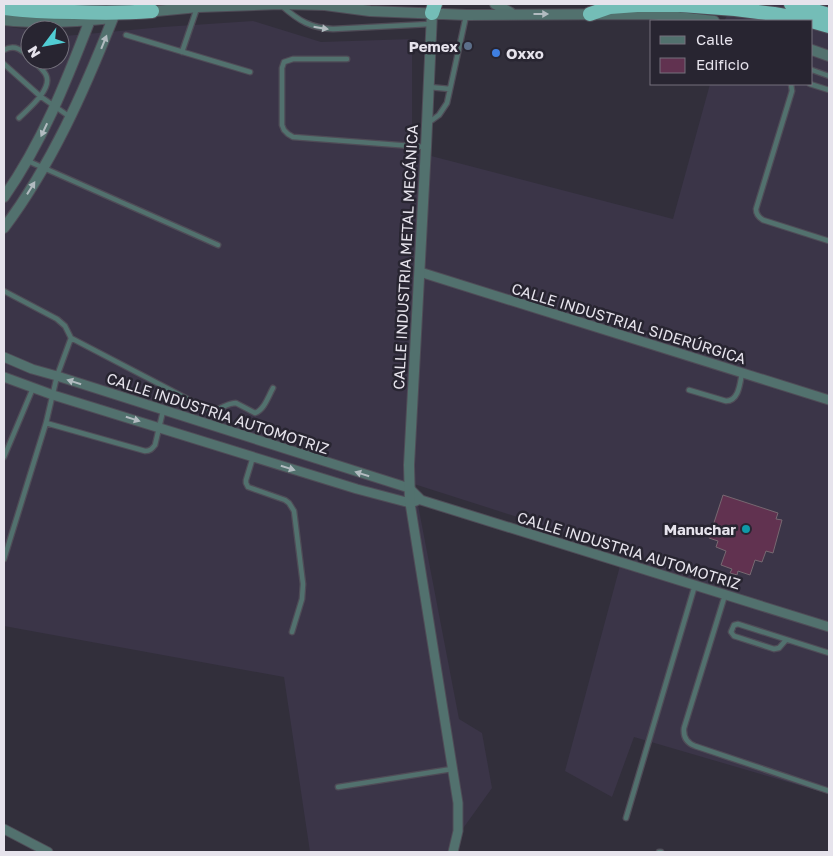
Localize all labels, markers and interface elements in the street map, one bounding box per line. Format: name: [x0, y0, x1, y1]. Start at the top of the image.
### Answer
one-way arrow: [533, 10, 549, 18]
north arrow: [20, 20, 70, 70]
legend: [650, 20, 813, 85]
one-way arrow: [313, 24, 329, 32]
text: Calle: [696, 30, 733, 48]
one-way arrow: [100, 35, 108, 49]
place label: Pemex: [409, 37, 458, 55]
marker: Pemex: [462, 40, 474, 52]
text: N: [24, 43, 44, 61]
place label: Oxxo: [506, 44, 544, 62]
marker: Oxxo: [490, 47, 502, 59]
text: Edificio: [696, 55, 749, 73]
one-way arrow: [39, 123, 47, 137]
street label: CALLE INDUSTRIA METAL MECÁNICA: [389, 124, 421, 390]
one-way arrow: [27, 181, 36, 194]
street label: CALLE INDUSTRIAL SIDERÚRGICA: [510, 279, 748, 367]
street label: CALLE INDUSTRIA AUTOMOTRIZ: [105, 369, 331, 457]
one-way arrow: [66, 377, 81, 385]
one-way arrow: [126, 416, 141, 424]
one-way arrow: [281, 464, 296, 472]
one-way arrow: [354, 469, 369, 477]
street label: CALLE INDUSTRIA AUTOMOTRIZ: [515, 507, 743, 593]
place label: Manuchar: [664, 520, 736, 538]
marker: Manuchar: [740, 523, 752, 535]

